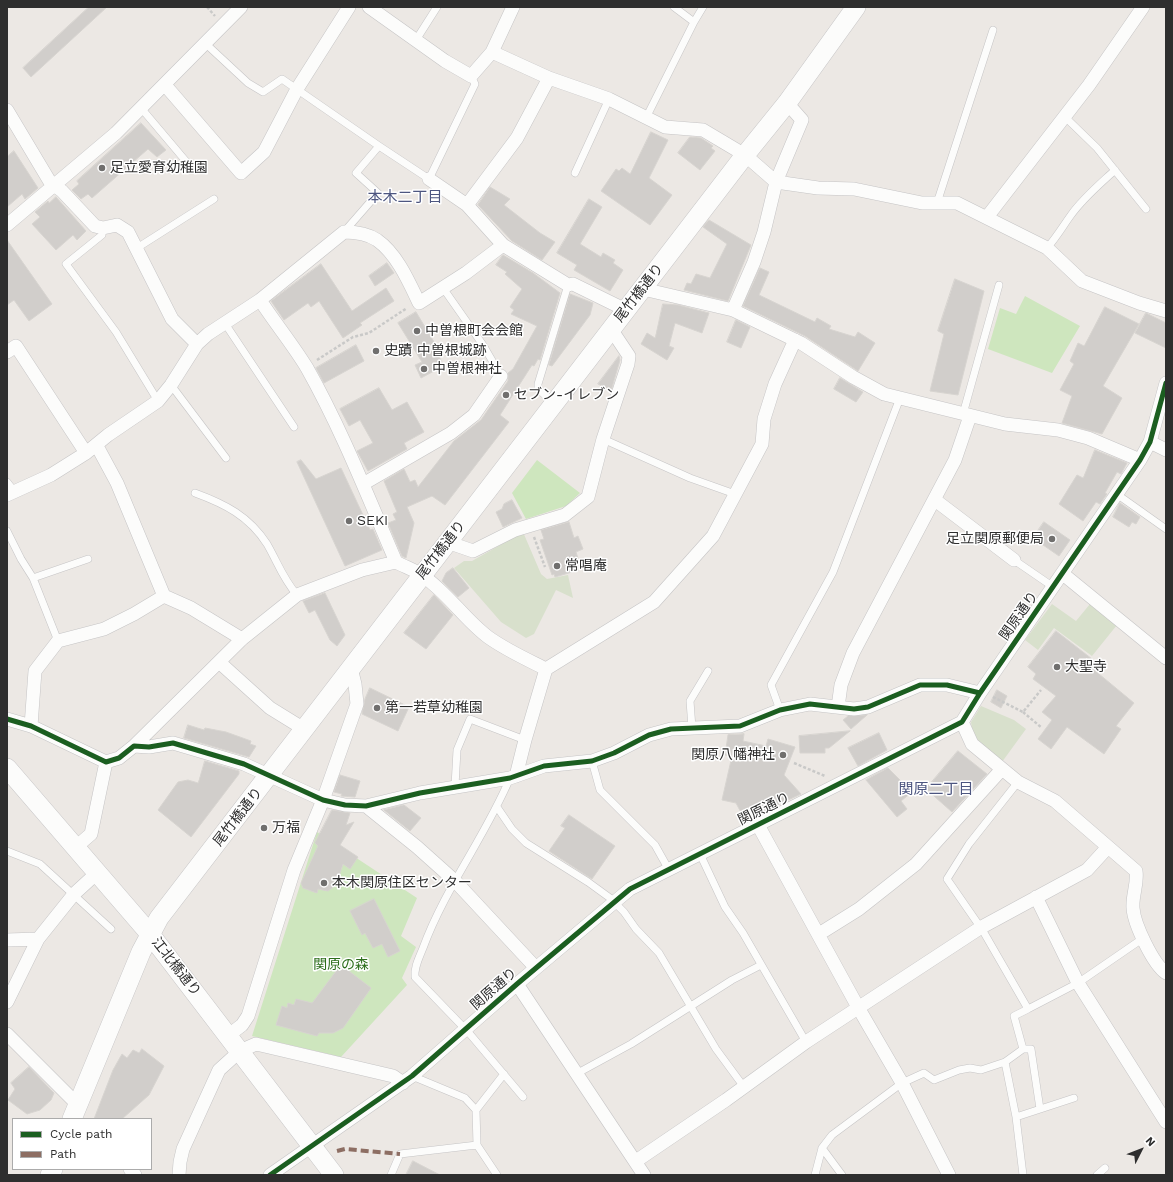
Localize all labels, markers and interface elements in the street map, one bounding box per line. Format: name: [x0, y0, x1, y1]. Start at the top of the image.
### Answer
place label: 足立愛育幼稚園: [110, 160, 208, 176]
marker: 足立愛育幼稚園: [97, 163, 107, 173]
district label: 本木二丁目: [368, 189, 442, 207]
street label: 尾竹橋通り: [611, 260, 667, 326]
place label: 中曽根町会会館: [425, 323, 523, 339]
marker: 中曽根町会会館: [412, 326, 422, 336]
place label: 史蹟 中曽根城跡: [384, 343, 487, 359]
marker: 史蹟 中曽根城跡: [371, 346, 381, 356]
place label: 中曽根神社: [432, 361, 502, 377]
marker: 中曽根神社: [419, 364, 429, 374]
place label: セブン-イレブン: [514, 387, 619, 403]
marker: セブン-イレブン: [501, 390, 511, 400]
place label: SEKI: [357, 513, 388, 529]
marker: SEKI: [344, 516, 354, 526]
street label: 尾竹橋通り: [413, 517, 469, 583]
place label: 足立関原郵便局: [946, 531, 1044, 547]
marker: 足立関原郵便局: [1047, 534, 1057, 544]
place label: 常唱庵: [565, 558, 607, 574]
marker: 常唱庵: [552, 561, 562, 571]
street label: 関原通り: [996, 588, 1042, 644]
place label: 大聖寺: [1065, 659, 1107, 675]
marker: 大聖寺: [1052, 662, 1062, 672]
place label: 第一若草幼稚園: [385, 700, 483, 716]
marker: 第一若草幼稚園: [372, 703, 382, 713]
place label: 関原八幡神社: [691, 747, 775, 763]
marker: 関原八幡神社: [778, 750, 788, 760]
district label: 関原二丁目: [899, 781, 973, 799]
street label: 尾竹橋通り: [210, 784, 266, 850]
street label: 関原通り: [735, 789, 793, 829]
place label: 万福: [272, 820, 300, 836]
marker: 万福: [259, 823, 269, 833]
place label: 本木関原住区センター: [332, 875, 472, 891]
marker: 本木関原住区センター: [319, 878, 329, 888]
street label: 江北橋通り: [148, 934, 204, 1000]
park label: 関原の森: [313, 957, 369, 973]
street label: 関原通り: [467, 964, 521, 1014]
legend: [12, 1118, 152, 1170]
text: Cycle path: [50, 1127, 112, 1141]
north arrow: [1121, 1130, 1161, 1170]
text: N: [1143, 1134, 1158, 1149]
text: Path: [50, 1147, 76, 1161]

